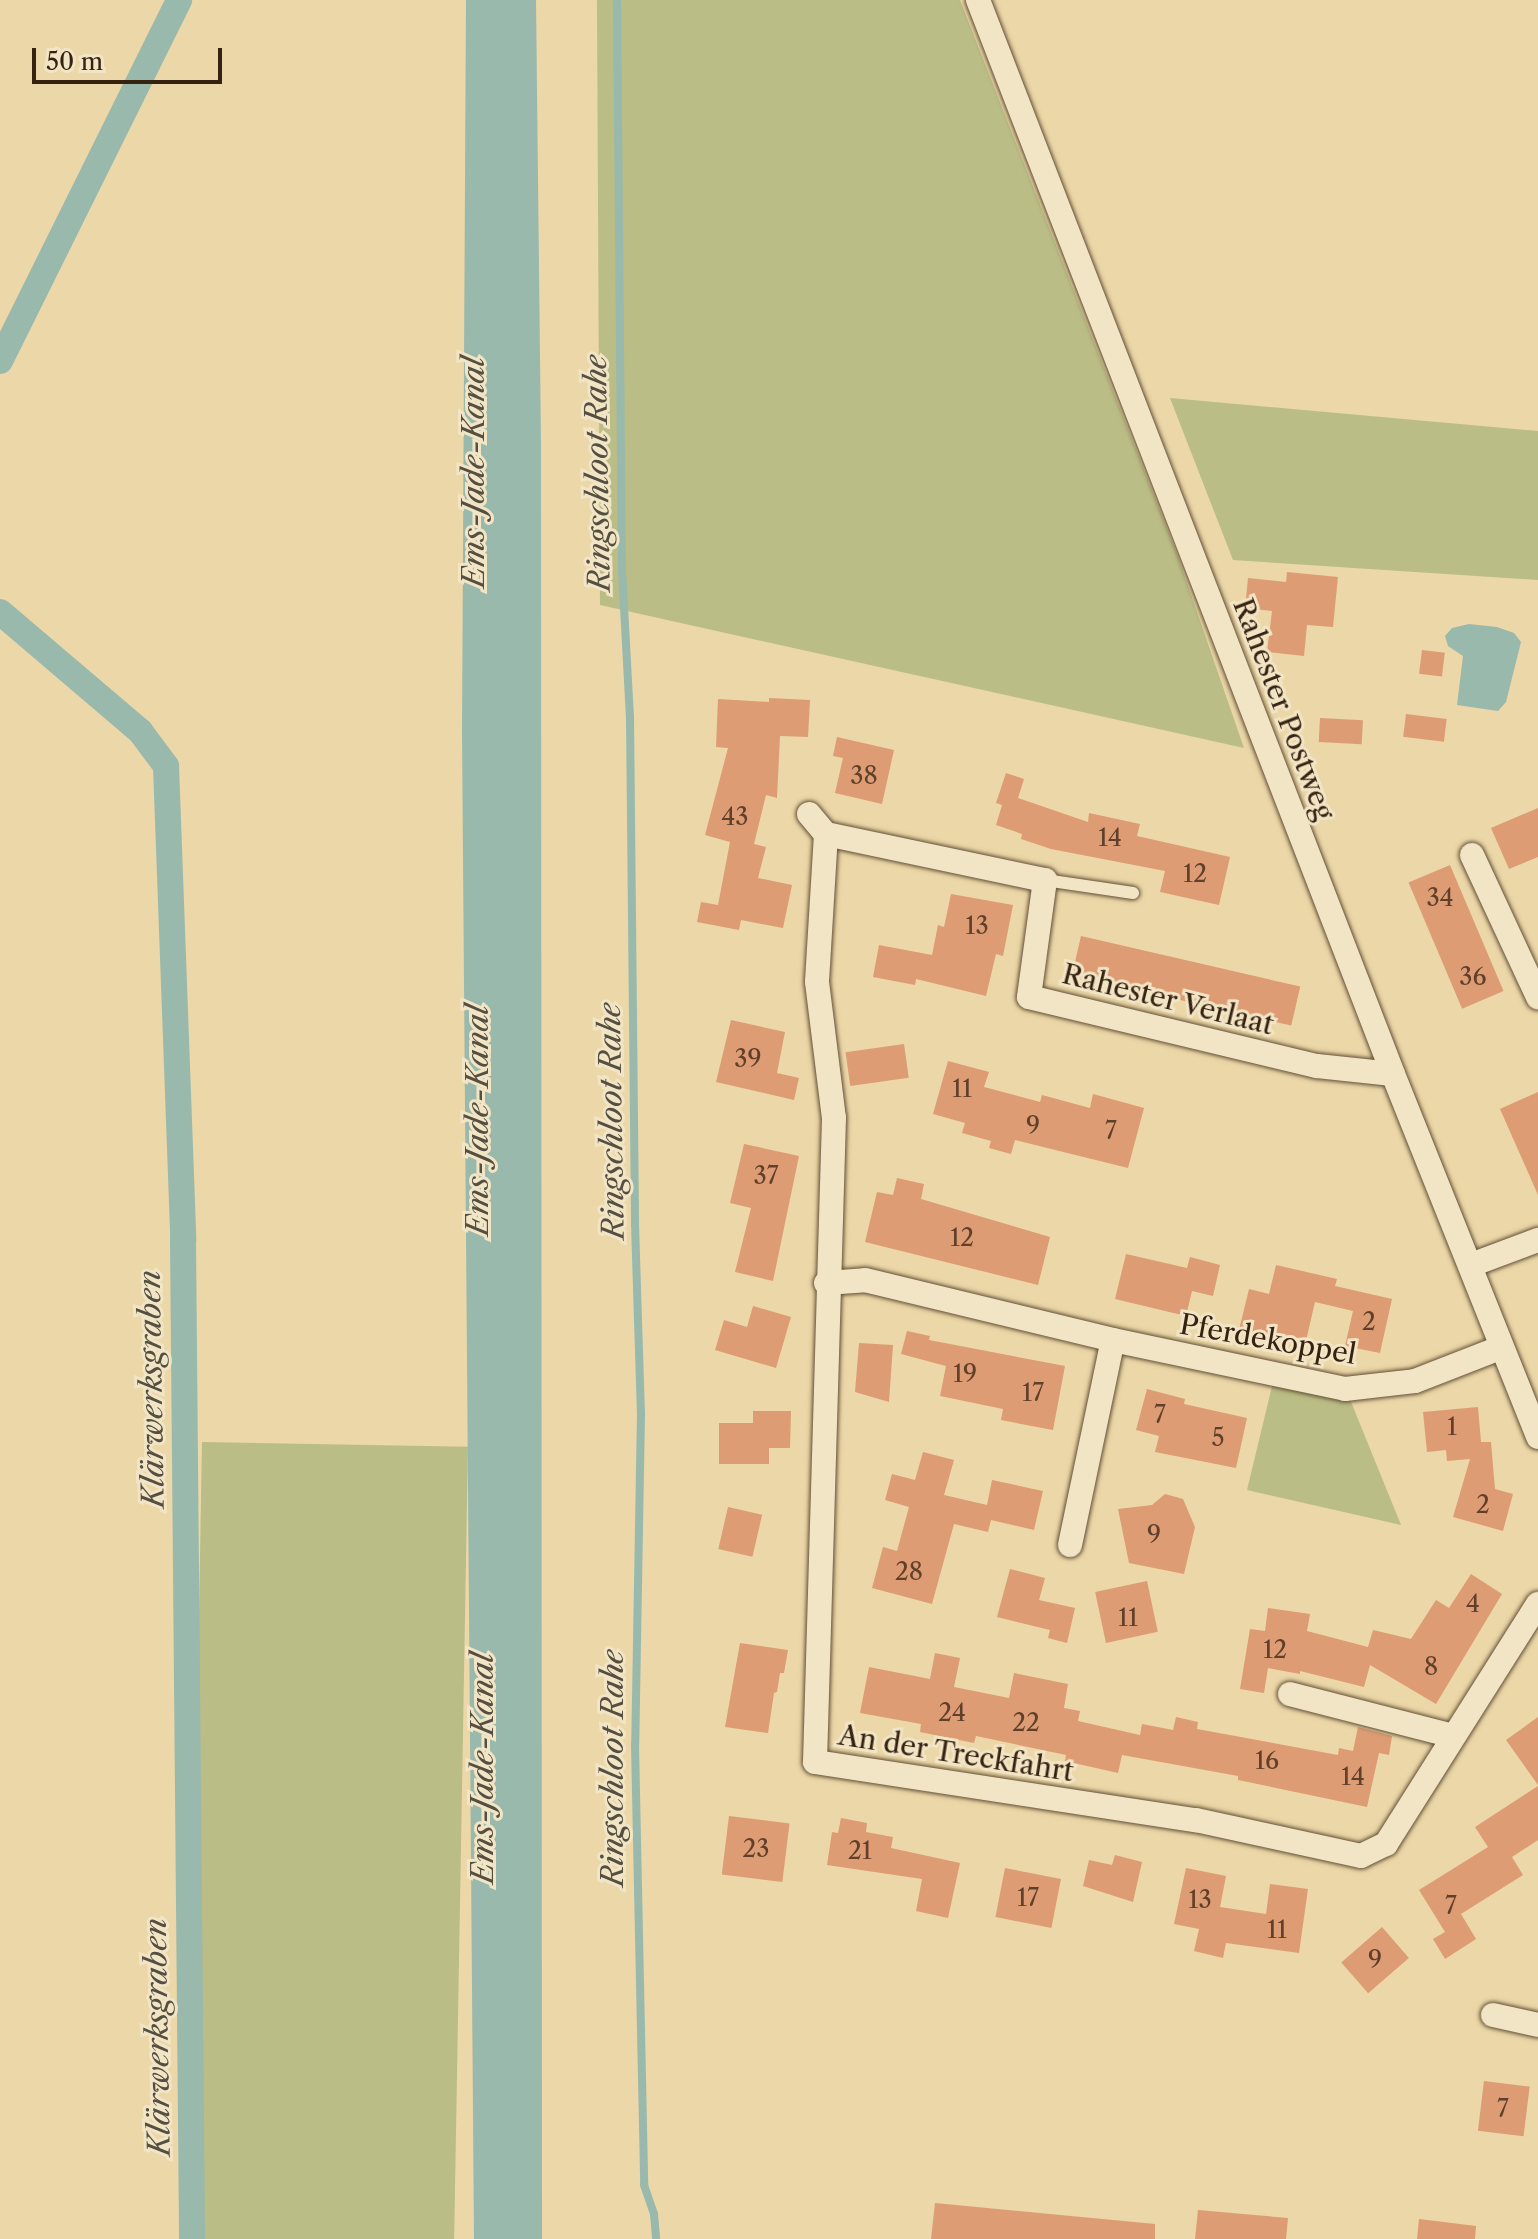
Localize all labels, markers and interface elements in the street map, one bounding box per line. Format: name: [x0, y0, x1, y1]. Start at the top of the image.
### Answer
scale bar: [36, 32, 226, 82]
text: 50 m: [46, 47, 103, 76]
water label: Ringschloot Rahe: [578, 354, 618, 592]
water label: Ems-Jade-Kanal: [456, 356, 492, 588]
street label: Rahester Postweg: [1226, 593, 1342, 825]
house number: 38: [850, 762, 878, 790]
house number: 43: [721, 803, 749, 831]
house number: 14: [1098, 824, 1122, 852]
house number: 12: [1183, 860, 1207, 888]
house number: 34: [1426, 884, 1454, 912]
house number: 13: [965, 912, 989, 940]
street label: Rahester Verlaat: [1058, 956, 1278, 1042]
house number: 36: [1459, 963, 1487, 991]
water label: Ringschloot Rahe: [592, 1002, 632, 1240]
water label: Ems-Jade-Kanal: [460, 1004, 496, 1236]
house number: 39: [734, 1045, 762, 1073]
house number: 11: [952, 1075, 972, 1103]
house number: 9: [1026, 1112, 1040, 1140]
house number: 7: [1105, 1117, 1117, 1145]
house number: 37: [753, 1162, 779, 1190]
house number: 12: [950, 1224, 974, 1252]
water label: Klärwerksgraben: [132, 1270, 172, 1508]
street label: Pferdekoppel: [1177, 1307, 1359, 1371]
house number: 2: [1362, 1308, 1376, 1336]
house number: 19: [953, 1360, 977, 1388]
house number: 17: [1022, 1379, 1044, 1407]
house number: 7: [1154, 1401, 1166, 1429]
house number: 1: [1447, 1413, 1457, 1441]
house number: 5: [1211, 1424, 1225, 1452]
house number: 2: [1476, 1491, 1490, 1519]
house number: 9: [1147, 1521, 1161, 1549]
house number: 28: [895, 1558, 923, 1586]
house number: 4: [1466, 1590, 1480, 1618]
house number: 11: [1118, 1604, 1138, 1632]
house number: 12: [1263, 1636, 1287, 1664]
water label: Ringschloot Rahe: [595, 1650, 631, 1886]
water label: Ems-Jade-Kanal: [465, 1652, 501, 1884]
house number: 8: [1424, 1653, 1438, 1681]
house number: 24: [938, 1699, 966, 1727]
house number: 22: [1012, 1709, 1040, 1737]
street label: An der Treckfahrt: [835, 1718, 1077, 1788]
house number: 16: [1255, 1747, 1279, 1775]
house number: 14: [1341, 1763, 1365, 1791]
house number: 23: [742, 1835, 770, 1863]
house number: 21: [848, 1837, 872, 1865]
house number: 17: [1017, 1884, 1039, 1912]
house number: 13: [1188, 1886, 1212, 1914]
house number: 7: [1445, 1892, 1457, 1920]
house number: 11: [1267, 1916, 1287, 1944]
water label: Klärwerksgraben: [138, 1918, 178, 2156]
house number: 9: [1368, 1946, 1382, 1974]
house number: 7: [1497, 2095, 1509, 2123]

